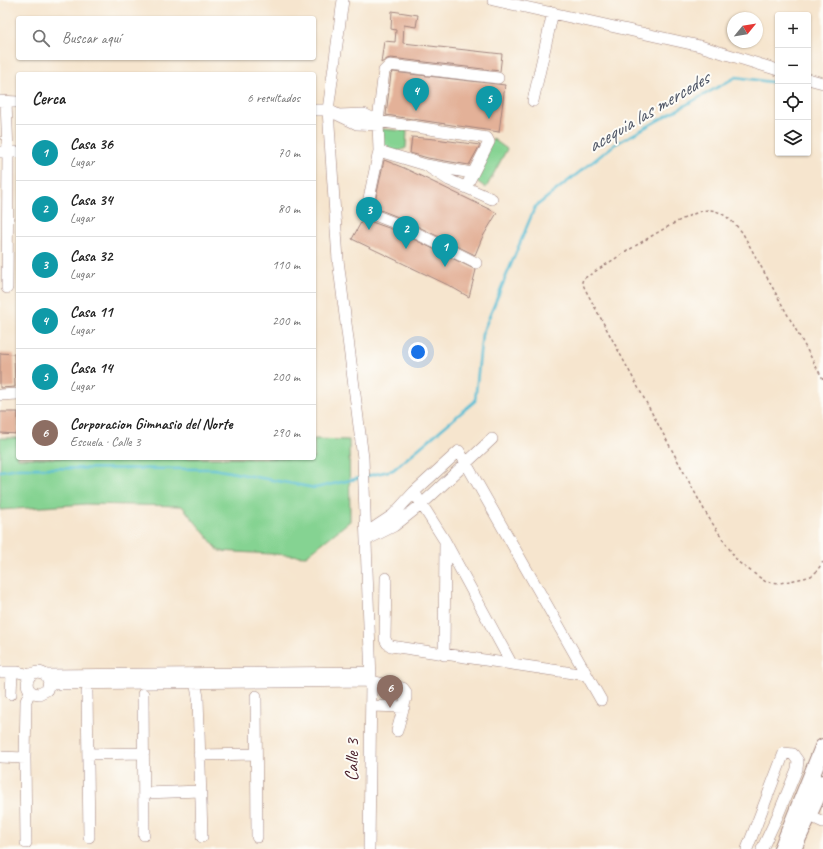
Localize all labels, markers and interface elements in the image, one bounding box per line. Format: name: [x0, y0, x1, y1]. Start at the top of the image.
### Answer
north arrow: [727, 12, 763, 48]
map controls: [775, 12, 811, 156]
button: +: [775, 12, 811, 48]
search box: [16, 16, 316, 60]
icon: search: [30, 27, 52, 49]
text: Buscar aquí: [62, 29, 121, 48]
button: −: [775, 48, 811, 84]
water label: acequia las mercedes: [582, 64, 716, 158]
pin: 4: [403, 78, 429, 111]
button: locate: [775, 84, 811, 120]
pin: 5: [476, 86, 502, 119]
text: Cerca: [32, 88, 65, 109]
text: 6 resultados: [247, 90, 300, 106]
button: layers: [775, 120, 811, 156]
text: Casa 36: [70, 135, 113, 154]
text: 1: [42, 145, 48, 161]
text: 70 m: [278, 145, 300, 161]
text: Lugar: [70, 154, 94, 170]
text: Casa 34: [70, 191, 112, 210]
pin: 3: [356, 197, 382, 230]
text: 2: [42, 201, 48, 217]
text: 80 m: [278, 201, 300, 217]
text: Lugar: [70, 210, 94, 226]
pin: 2: [393, 216, 419, 249]
pin: 1: [432, 234, 458, 267]
text: Casa 32: [70, 247, 112, 266]
text: 3: [42, 257, 48, 273]
text: 110 m: [272, 257, 300, 273]
text: Lugar: [70, 266, 94, 282]
text: Casa 11: [70, 303, 112, 322]
text: 4: [42, 313, 48, 329]
text: 200 m: [272, 313, 300, 329]
text: Lugar: [70, 322, 94, 338]
your location: [408, 342, 428, 362]
text: Casa 14: [70, 359, 112, 378]
text: 5: [42, 369, 48, 385]
text: 200 m: [272, 369, 300, 385]
text: Lugar: [70, 378, 94, 394]
text: Corporacion Gimnasio del Norte: [70, 415, 232, 434]
text: 6: [42, 425, 48, 441]
text: 290 m: [272, 425, 300, 441]
text: Escuela · Calle 3: [70, 434, 141, 450]
pin: 6: [377, 675, 403, 708]
street label: Calle 3: [340, 737, 364, 782]

